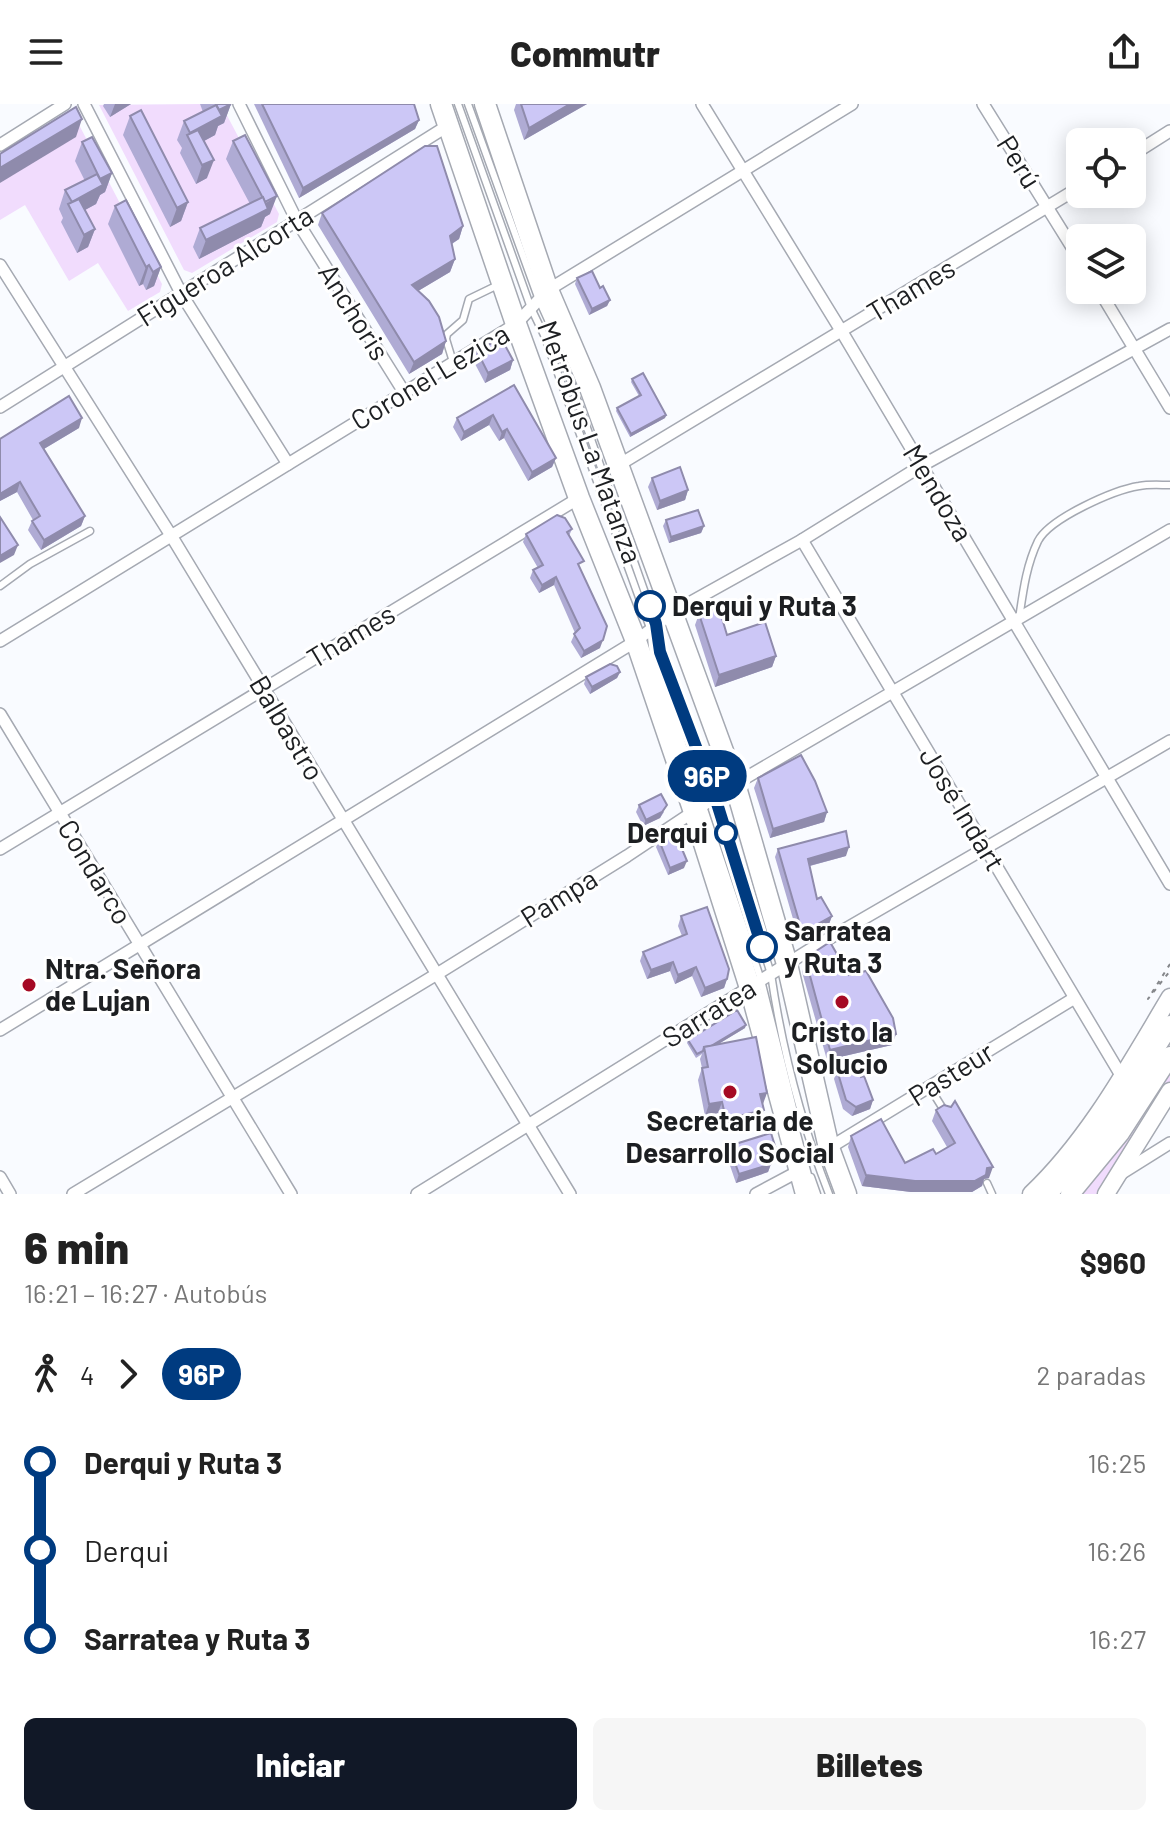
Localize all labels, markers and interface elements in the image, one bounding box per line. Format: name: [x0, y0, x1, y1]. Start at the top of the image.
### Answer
icon: menu: [24, 30, 68, 74]
icon: share: [1102, 30, 1146, 74]
text: Commutr: [510, 31, 660, 74]
map controls: [1066, 128, 1146, 304]
button: locate: [1066, 128, 1146, 208]
street label: Perú: [991, 129, 1049, 194]
street label: Figueroa Alcorta: [130, 197, 319, 333]
button: layers: [1066, 224, 1146, 304]
street label: Thames: [860, 250, 961, 329]
street label: Anchoris: [312, 257, 398, 366]
street label: Coronel Lezica: [344, 316, 515, 437]
street label: Metrobus La Matanza: [531, 316, 651, 568]
street label: Mendoza: [897, 438, 981, 547]
place label: Derqui y Ruta 3: [672, 588, 857, 622]
marker: Derqui y Ruta 3: [635, 591, 665, 621]
street label: Thames: [300, 596, 401, 675]
street label: Balbastro: [243, 669, 332, 786]
street label: José Indart: [913, 741, 1013, 876]
line badge: 96P: [661, 750, 753, 802]
text: 96P: [684, 759, 730, 793]
street label: Condarco: [51, 813, 140, 930]
place label: Derqui: [627, 815, 708, 849]
marker: Derqui: [715, 822, 737, 844]
street label: Pampa: [514, 861, 603, 934]
place label: Sarratea y Ruta 3: [784, 913, 891, 979]
marker: Sarratea y Ruta 3: [747, 932, 777, 962]
place label: Ntra. Señora de Lujan: [45, 951, 201, 1017]
street label: Sarratea: [655, 970, 762, 1054]
marker: Ntra. Señora de Lujan: [20, 976, 38, 994]
marker: Cristo la Solucio: [833, 993, 851, 1011]
place label: Cristo la Solucio: [791, 1014, 893, 1080]
street label: Pasteur: [902, 1034, 999, 1113]
marker: Secretaria de Desarrollo Social: [721, 1083, 739, 1101]
place label: Secretaria de Desarrollo Social: [626, 1103, 834, 1169]
text: 6 min: [24, 1220, 129, 1273]
text: $960: [1080, 1244, 1146, 1280]
text: 16:21 – 16:27 · Autobús: [24, 1277, 267, 1308]
icon: walk: [24, 1352, 68, 1396]
icon: forward: [106, 1352, 150, 1396]
text: 96P: [178, 1357, 225, 1391]
text: 4: [80, 1359, 94, 1390]
text: 2 paradas: [1037, 1359, 1146, 1390]
text: Derqui y Ruta 3: [84, 1444, 282, 1480]
text: 16:25: [1087, 1447, 1146, 1478]
text: Derqui: [84, 1532, 169, 1568]
text: 16:26: [1087, 1535, 1146, 1566]
text: Sarratea y Ruta 3: [84, 1620, 310, 1656]
text: 16:27: [1088, 1623, 1146, 1654]
button: Iniciar: [24, 1718, 577, 1810]
button: Billetes: [593, 1718, 1146, 1810]

